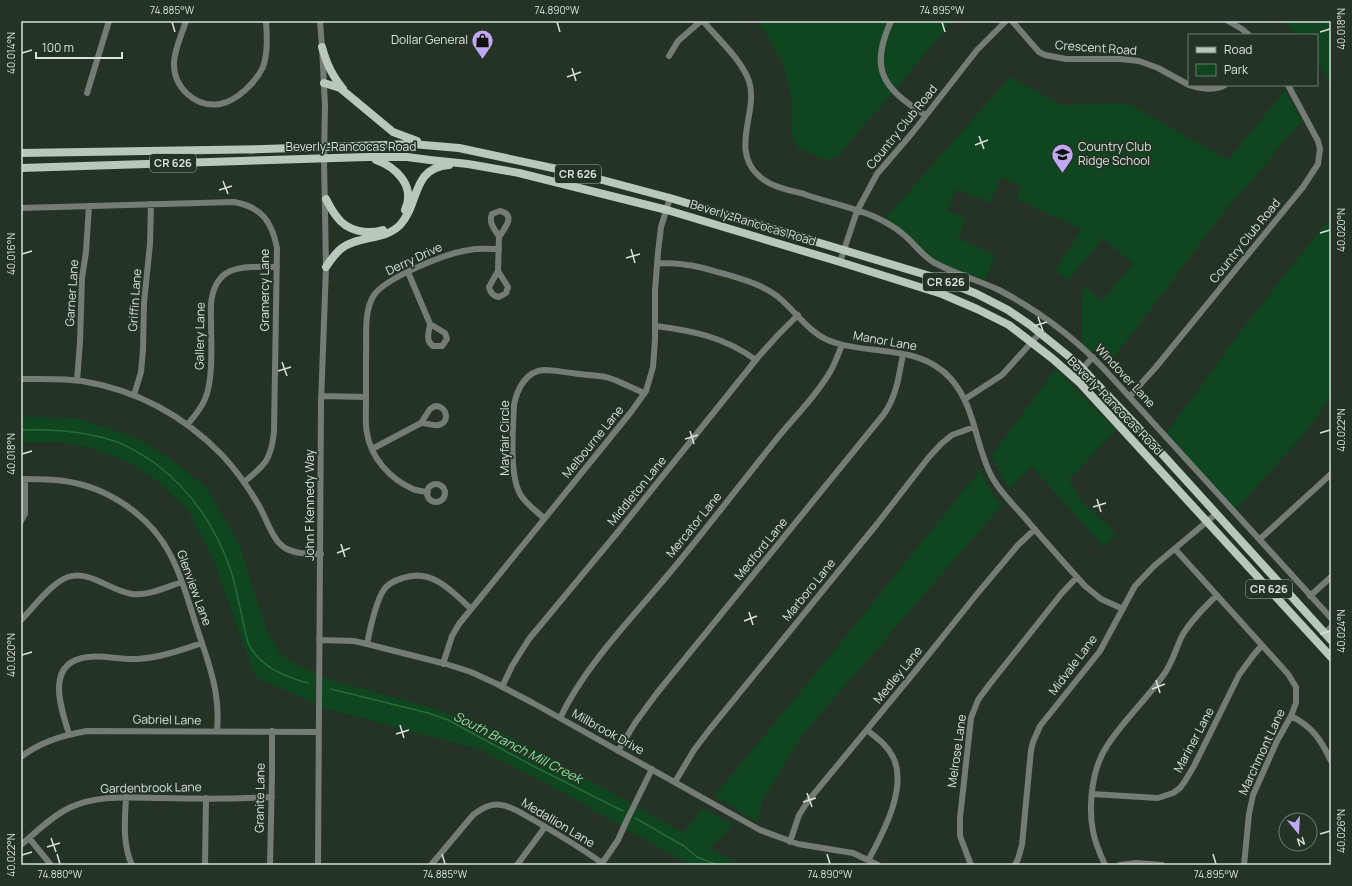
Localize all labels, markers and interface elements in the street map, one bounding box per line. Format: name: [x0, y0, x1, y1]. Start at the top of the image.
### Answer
text: 74.885°W: [150, 3, 195, 17]
text: 74.890°W: [535, 3, 580, 17]
text: 74.895°W: [920, 3, 965, 17]
text: 40.018°N: [1334, 8, 1348, 50]
shop icon: Dollar General: [470, 27, 496, 60]
place label: Dollar General: [391, 31, 468, 48]
text: 40.014°N: [4, 32, 18, 74]
scale bar: [36, 34, 122, 60]
legend: [1188, 34, 1318, 86]
street label: Crescent Road: [1054, 36, 1138, 59]
text: 100 m: [42, 39, 74, 56]
text: Road: [1224, 41, 1252, 58]
text: Park: [1224, 61, 1249, 78]
street label: Country Club Road: [862, 81, 941, 173]
street label: Beverly-Rancocas Road: [286, 138, 416, 155]
place label: Country Club Ridge School: [1078, 138, 1151, 169]
school or university icon: Country Club Ridge School: [1050, 141, 1076, 174]
road number: CR 626: [150, 154, 196, 172]
road number: CR 626: [555, 165, 601, 183]
street label: Beverly-Rancocas Road: [688, 195, 818, 250]
street label: Country Club Road: [1205, 195, 1284, 287]
text: 40.020°N: [1334, 208, 1348, 252]
text: 40.016°N: [4, 233, 18, 275]
street label: Derry Drive: [383, 238, 445, 279]
street label: Gramercy Lane: [256, 249, 273, 331]
street label: Garner Lane: [61, 259, 82, 327]
street label: Griffin Lane: [124, 268, 145, 332]
road number: CR 626: [923, 273, 969, 291]
street label: Gallery Lane: [190, 302, 209, 370]
street label: Manor Lane: [852, 327, 918, 354]
street label: Windover Lane: [1091, 340, 1159, 411]
street label: Beverly-Rancocas Road: [1064, 353, 1167, 459]
street label: Mayfair Circle: [496, 400, 513, 476]
street label: Melbourne Lane: [558, 402, 627, 482]
text: 40.022°N: [1334, 408, 1348, 452]
text: 40.018°N: [4, 433, 18, 475]
street label: John F Kennedy Way: [301, 449, 318, 561]
street label: Middleton Lane: [603, 452, 670, 529]
street label: Mercator Lane: [662, 488, 725, 561]
street label: Medford Lane: [730, 514, 791, 584]
street label: Glenview Lane: [173, 548, 216, 628]
street label: Marboro Lane: [778, 555, 839, 625]
road number: CR 626: [1246, 580, 1292, 598]
text: 40.024°N: [1334, 609, 1348, 653]
street label: Midvale Lane: [1044, 631, 1101, 698]
text: 40.020°N: [4, 633, 18, 677]
street label: Medley Lane: [869, 642, 926, 707]
street label: Mariner Lane: [1169, 704, 1218, 775]
street label: Millbrook Drive: [569, 705, 648, 758]
street label: Marchmont Lane: [1234, 706, 1289, 798]
water label: South Branch Mill Creek: [451, 707, 588, 788]
street label: Gabriel Lane: [133, 710, 201, 729]
street label: Melrose Lane: [943, 713, 970, 789]
street label: Granite Lane: [250, 763, 269, 833]
street label: Gardenbrook Lane: [100, 778, 202, 797]
street label: Medallion Lane: [518, 794, 598, 851]
text: 40.026°N: [1334, 809, 1348, 853]
north arrow: [1278, 812, 1318, 852]
text: 40.022°N: [4, 833, 18, 877]
text: N: [1295, 834, 1307, 850]
text: 74.880°W: [38, 867, 83, 881]
text: 74.885°W: [423, 867, 468, 881]
text: 74.890°W: [808, 867, 853, 881]
text: 74.895°W: [1194, 867, 1239, 881]

